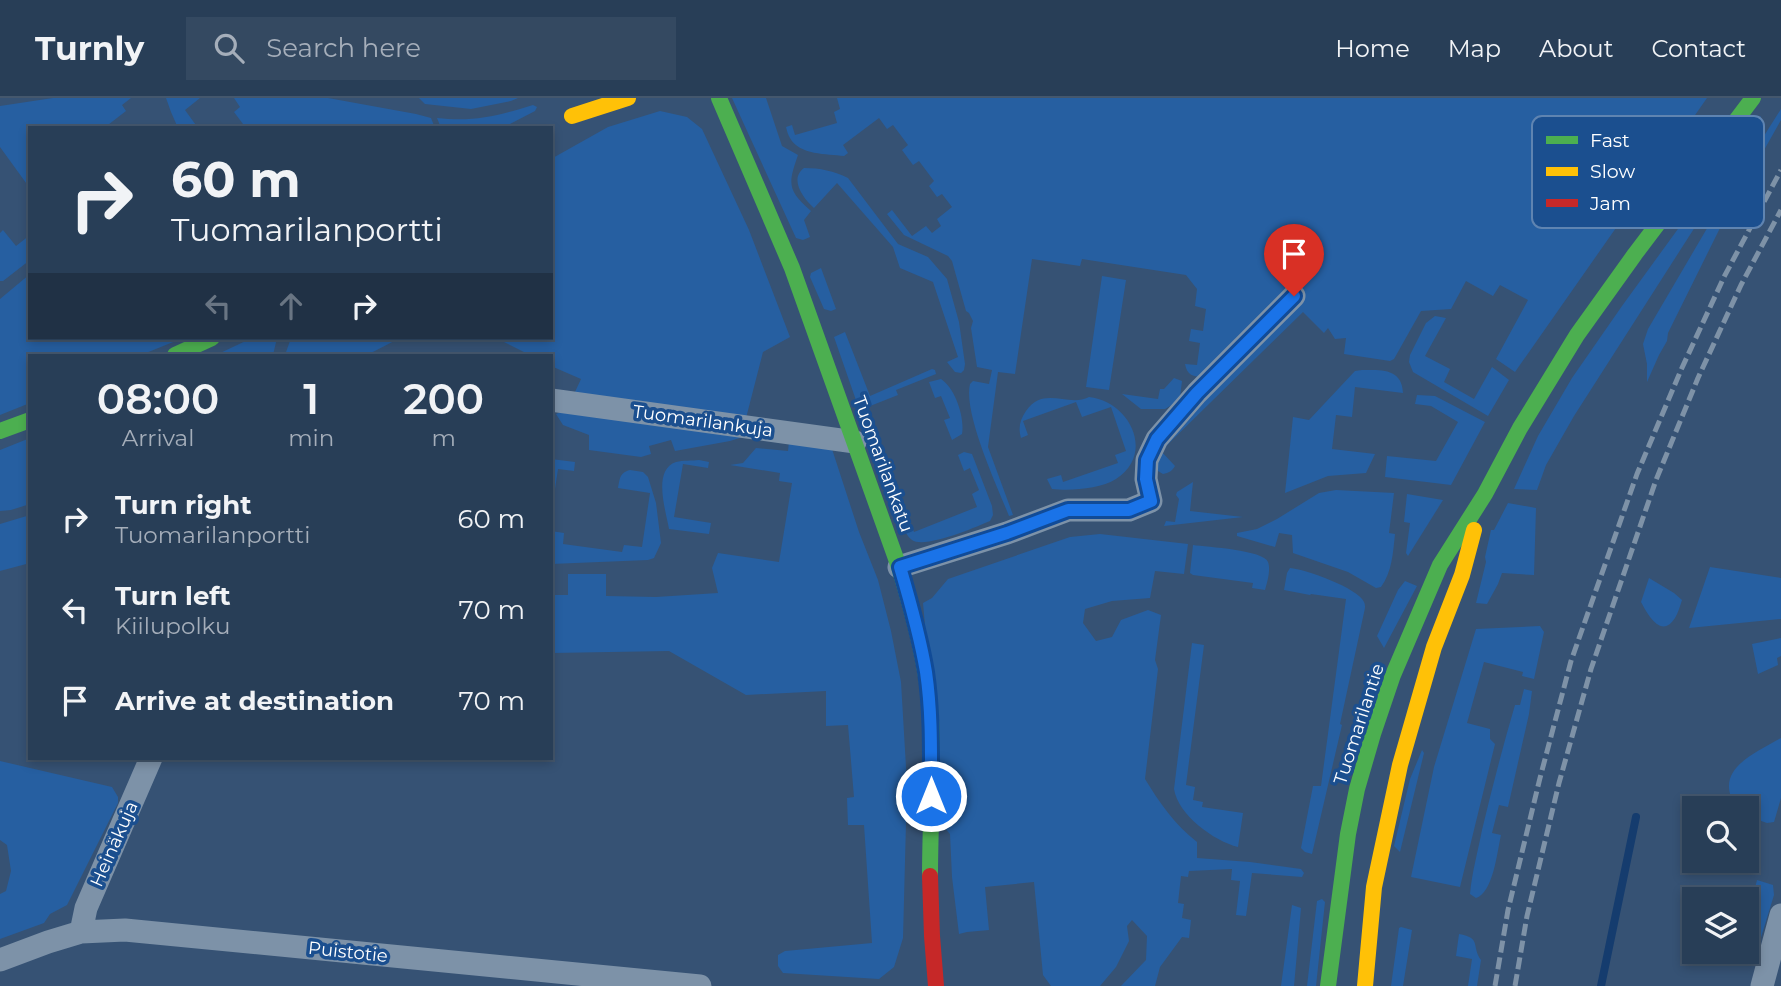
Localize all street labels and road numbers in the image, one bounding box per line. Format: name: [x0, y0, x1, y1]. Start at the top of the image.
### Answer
street label: Tuomarilankatu: [848, 393, 918, 535]
street label: Tuomarilankuja: [632, 400, 774, 442]
street label: Tuomarilantie: [1329, 661, 1389, 787]
street label: Heinäkuja: [85, 798, 143, 890]
street label: Puistotie: [307, 937, 389, 967]

